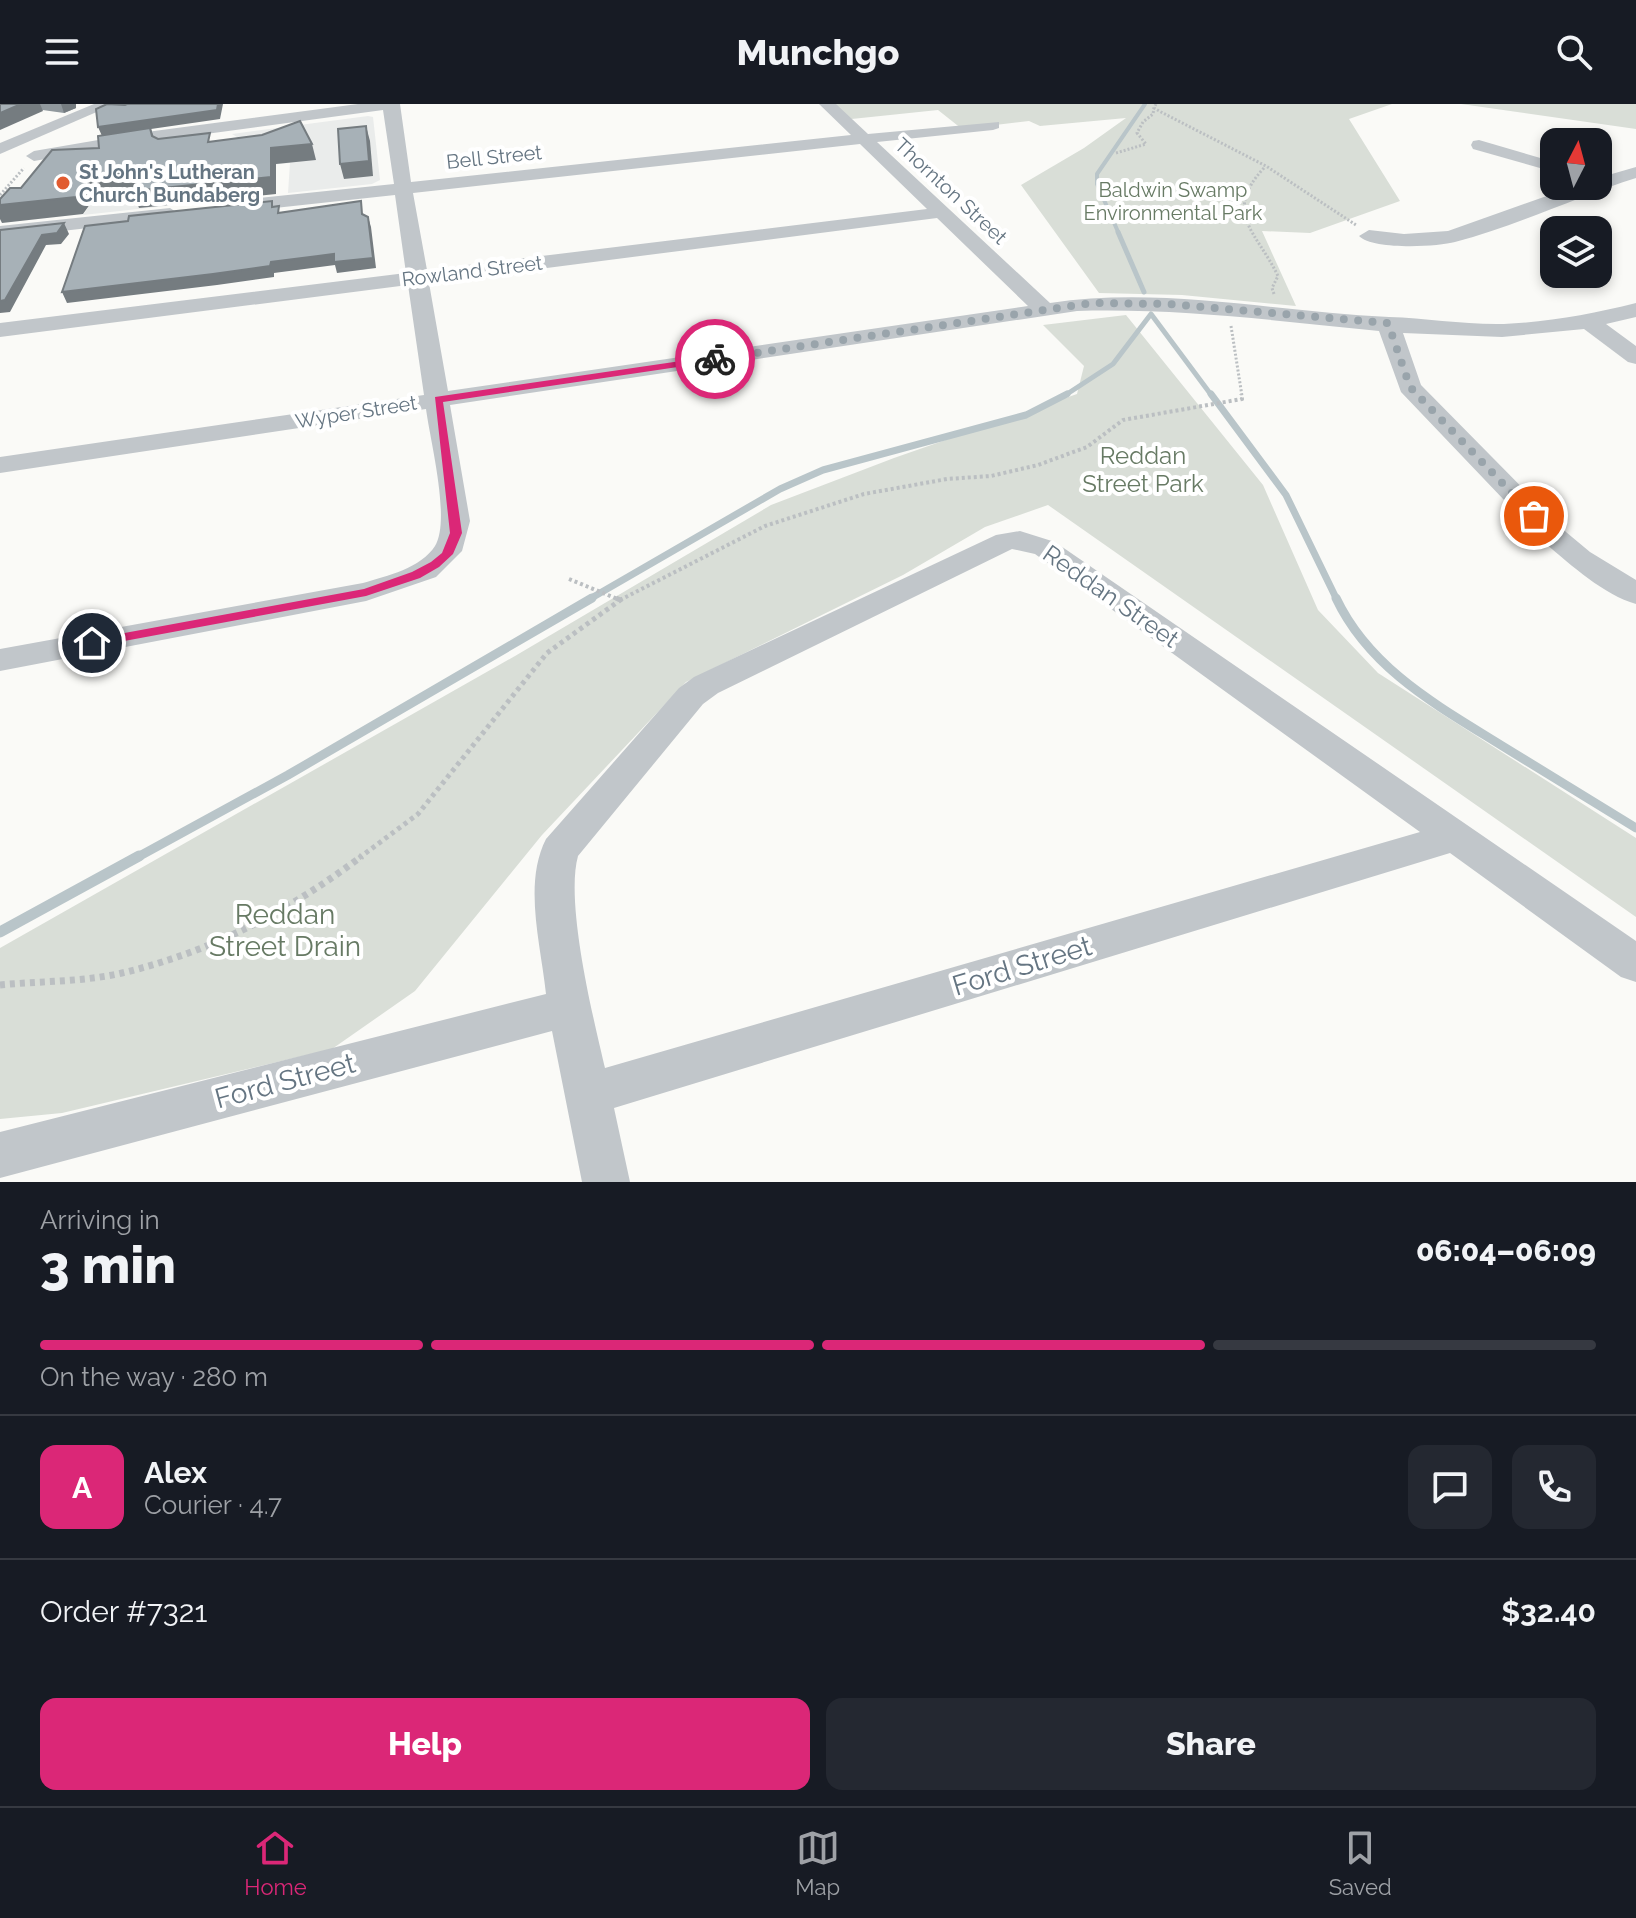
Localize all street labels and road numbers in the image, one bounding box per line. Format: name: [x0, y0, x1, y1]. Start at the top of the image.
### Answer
street label: Thornton Street: [890, 133, 1012, 249]
street label: Bell Street: [445, 140, 543, 174]
street label: Rowland Street: [400, 250, 544, 292]
street label: Wyper Street: [294, 391, 419, 433]
street label: Reddan Street: [1038, 539, 1184, 653]
street label: Ford Street: [948, 929, 1096, 1003]
street label: Ford Street: [211, 1046, 359, 1116]

